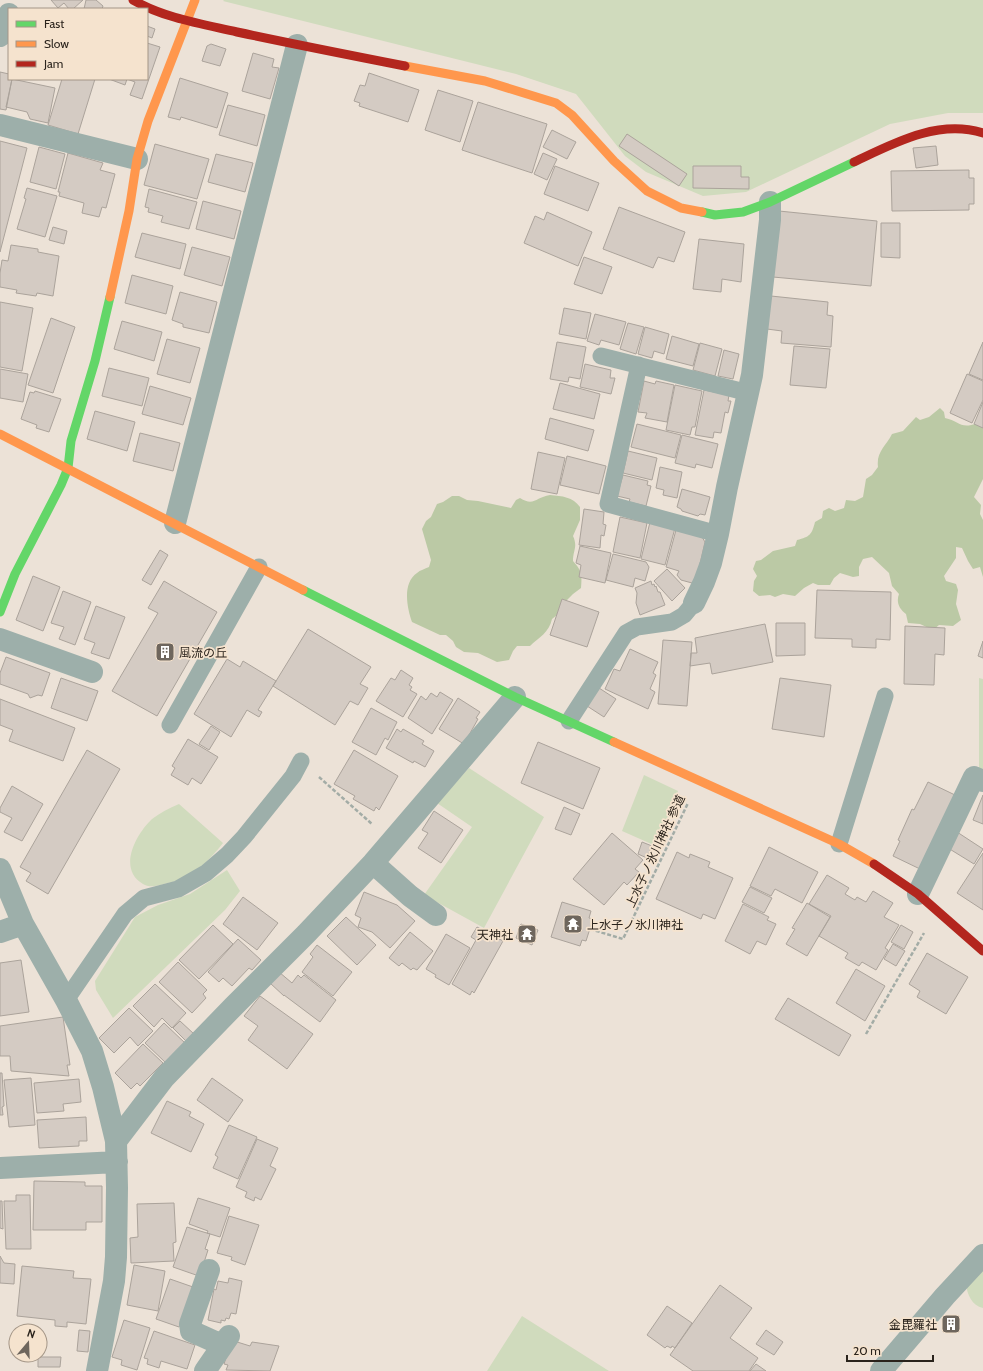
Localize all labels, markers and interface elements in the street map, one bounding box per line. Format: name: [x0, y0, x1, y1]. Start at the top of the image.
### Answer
legend: [8, 8, 148, 80]
text: Fast: [44, 16, 64, 31]
text: Slow: [44, 36, 69, 51]
text: Jam: [43, 56, 63, 71]
building icon: 風流の丘: [154, 641, 176, 663]
place label: 風流の丘: [179, 645, 227, 660]
street label: 上水子ノ氷川神社 参道: [622, 792, 688, 910]
temple icon: 上水子ノ氷川神社: [562, 913, 584, 935]
place label: 上水子ノ氷川神社: [587, 917, 683, 932]
temple icon: 天神社: [516, 923, 538, 945]
place label: 天神社: [477, 927, 513, 942]
building icon: 金毘羅社: [940, 1313, 962, 1335]
place label: 金毘羅社: [889, 1317, 937, 1332]
north arrow: [8, 1323, 48, 1363]
text: N: [25, 1326, 37, 1341]
scale bar: [847, 1337, 933, 1363]
text: 20 m: [853, 1343, 881, 1358]

